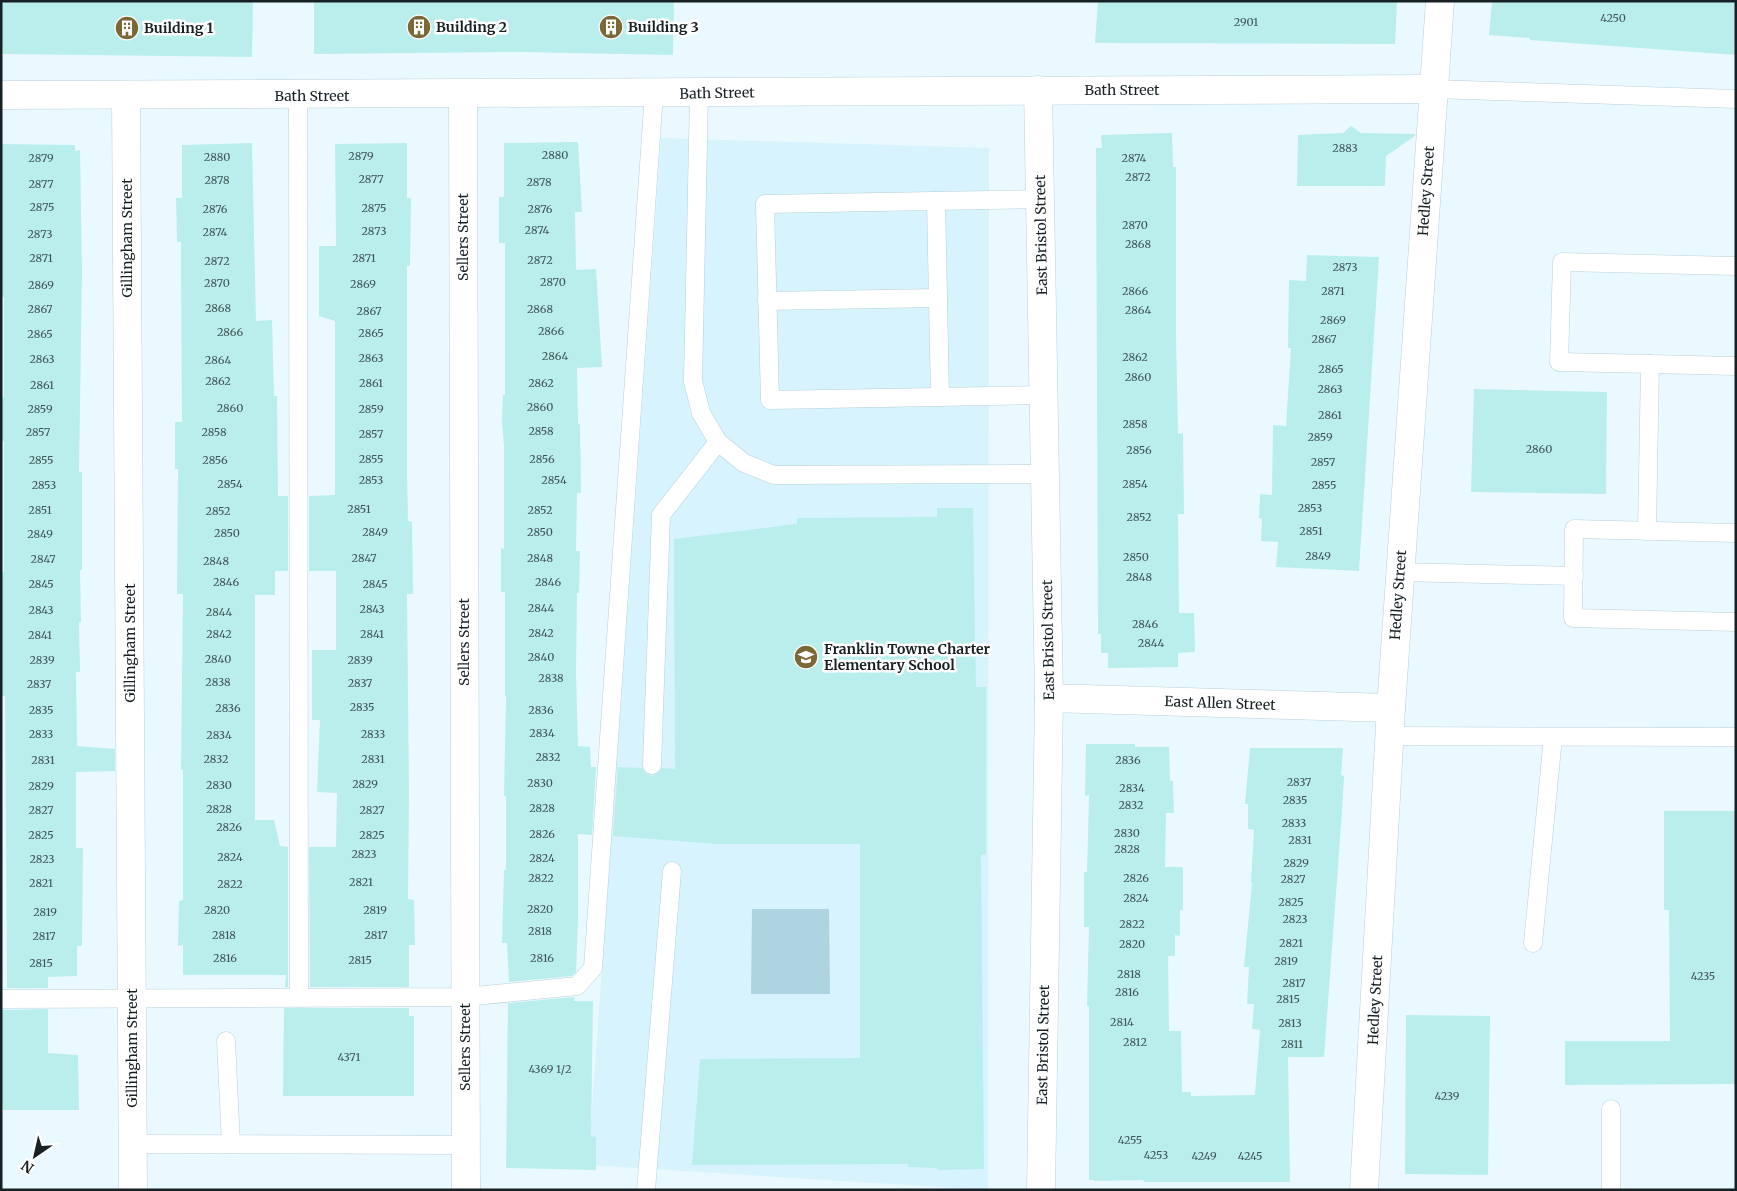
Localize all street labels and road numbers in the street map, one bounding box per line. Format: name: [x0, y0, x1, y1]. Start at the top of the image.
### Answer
street label: Bath Street: [1084, 81, 1160, 99]
street label: Bath Street: [679, 83, 755, 103]
street label: Bath Street: [274, 87, 350, 105]
street label: Hedley Street: [1414, 145, 1438, 237]
street label: East Bristol Street: [1031, 174, 1051, 295]
street label: Gillingham Street: [118, 178, 136, 298]
street label: Sellers Street: [454, 192, 472, 281]
street label: Hedley Street: [1386, 549, 1410, 641]
street label: East Bristol Street: [1038, 579, 1058, 700]
street label: Gillingham Street: [121, 583, 139, 703]
street label: Sellers Street: [455, 597, 473, 686]
street label: East Allen Street: [1164, 692, 1276, 714]
street label: Hedley Street: [1364, 954, 1386, 1046]
street label: East Bristol Street: [1033, 984, 1053, 1105]
street label: Gillingham Street: [123, 988, 141, 1108]
street label: Sellers Street: [456, 1002, 474, 1091]

